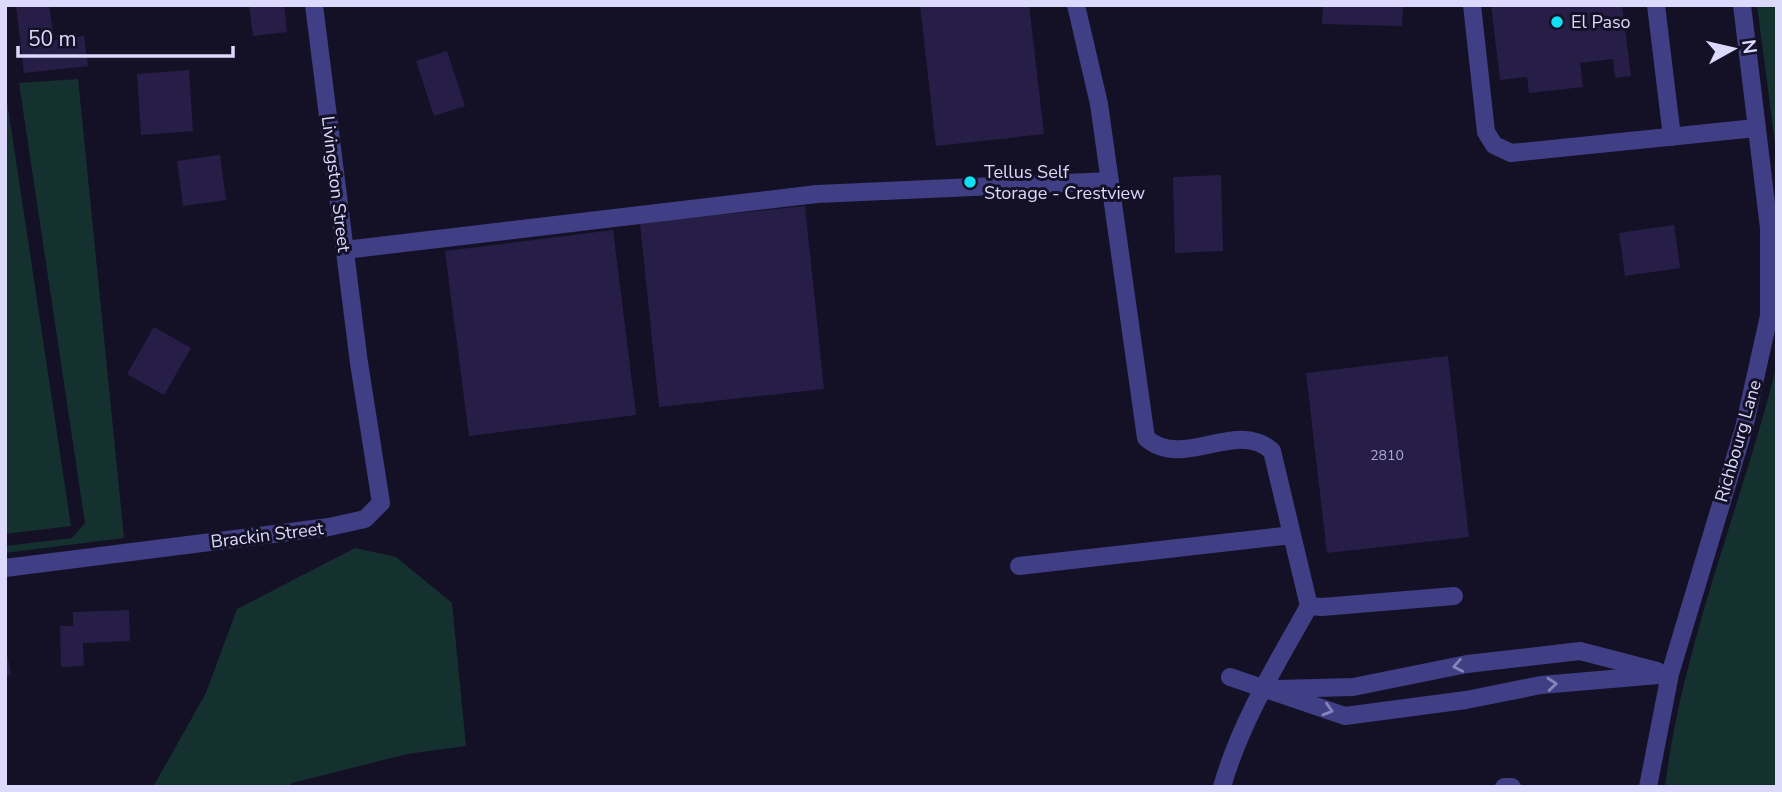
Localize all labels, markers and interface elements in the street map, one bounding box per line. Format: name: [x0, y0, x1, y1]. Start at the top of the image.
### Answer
place label: El Paso: [1571, 10, 1631, 34]
scale bar: [18, 14, 233, 58]
marker: El Paso: [1549, 14, 1565, 30]
north arrow: [1698, 14, 1768, 84]
text: 50 m: [28, 25, 77, 53]
text: N: [1735, 38, 1763, 56]
street label: Livingston Street: [316, 115, 356, 254]
place label: Tellus Self Storage - Crestview: [984, 160, 1145, 205]
marker: Tellus Self Storage - Crestview: [962, 174, 978, 190]
street label: Richbourg Lane: [1709, 377, 1767, 505]
house number: 2810: [1370, 446, 1404, 465]
street label: Brackin Street: [209, 516, 325, 554]
one-way arrow: [1452, 658, 1464, 673]
one-way arrow: [1547, 677, 1558, 692]
one-way arrow: [1322, 702, 1334, 717]

